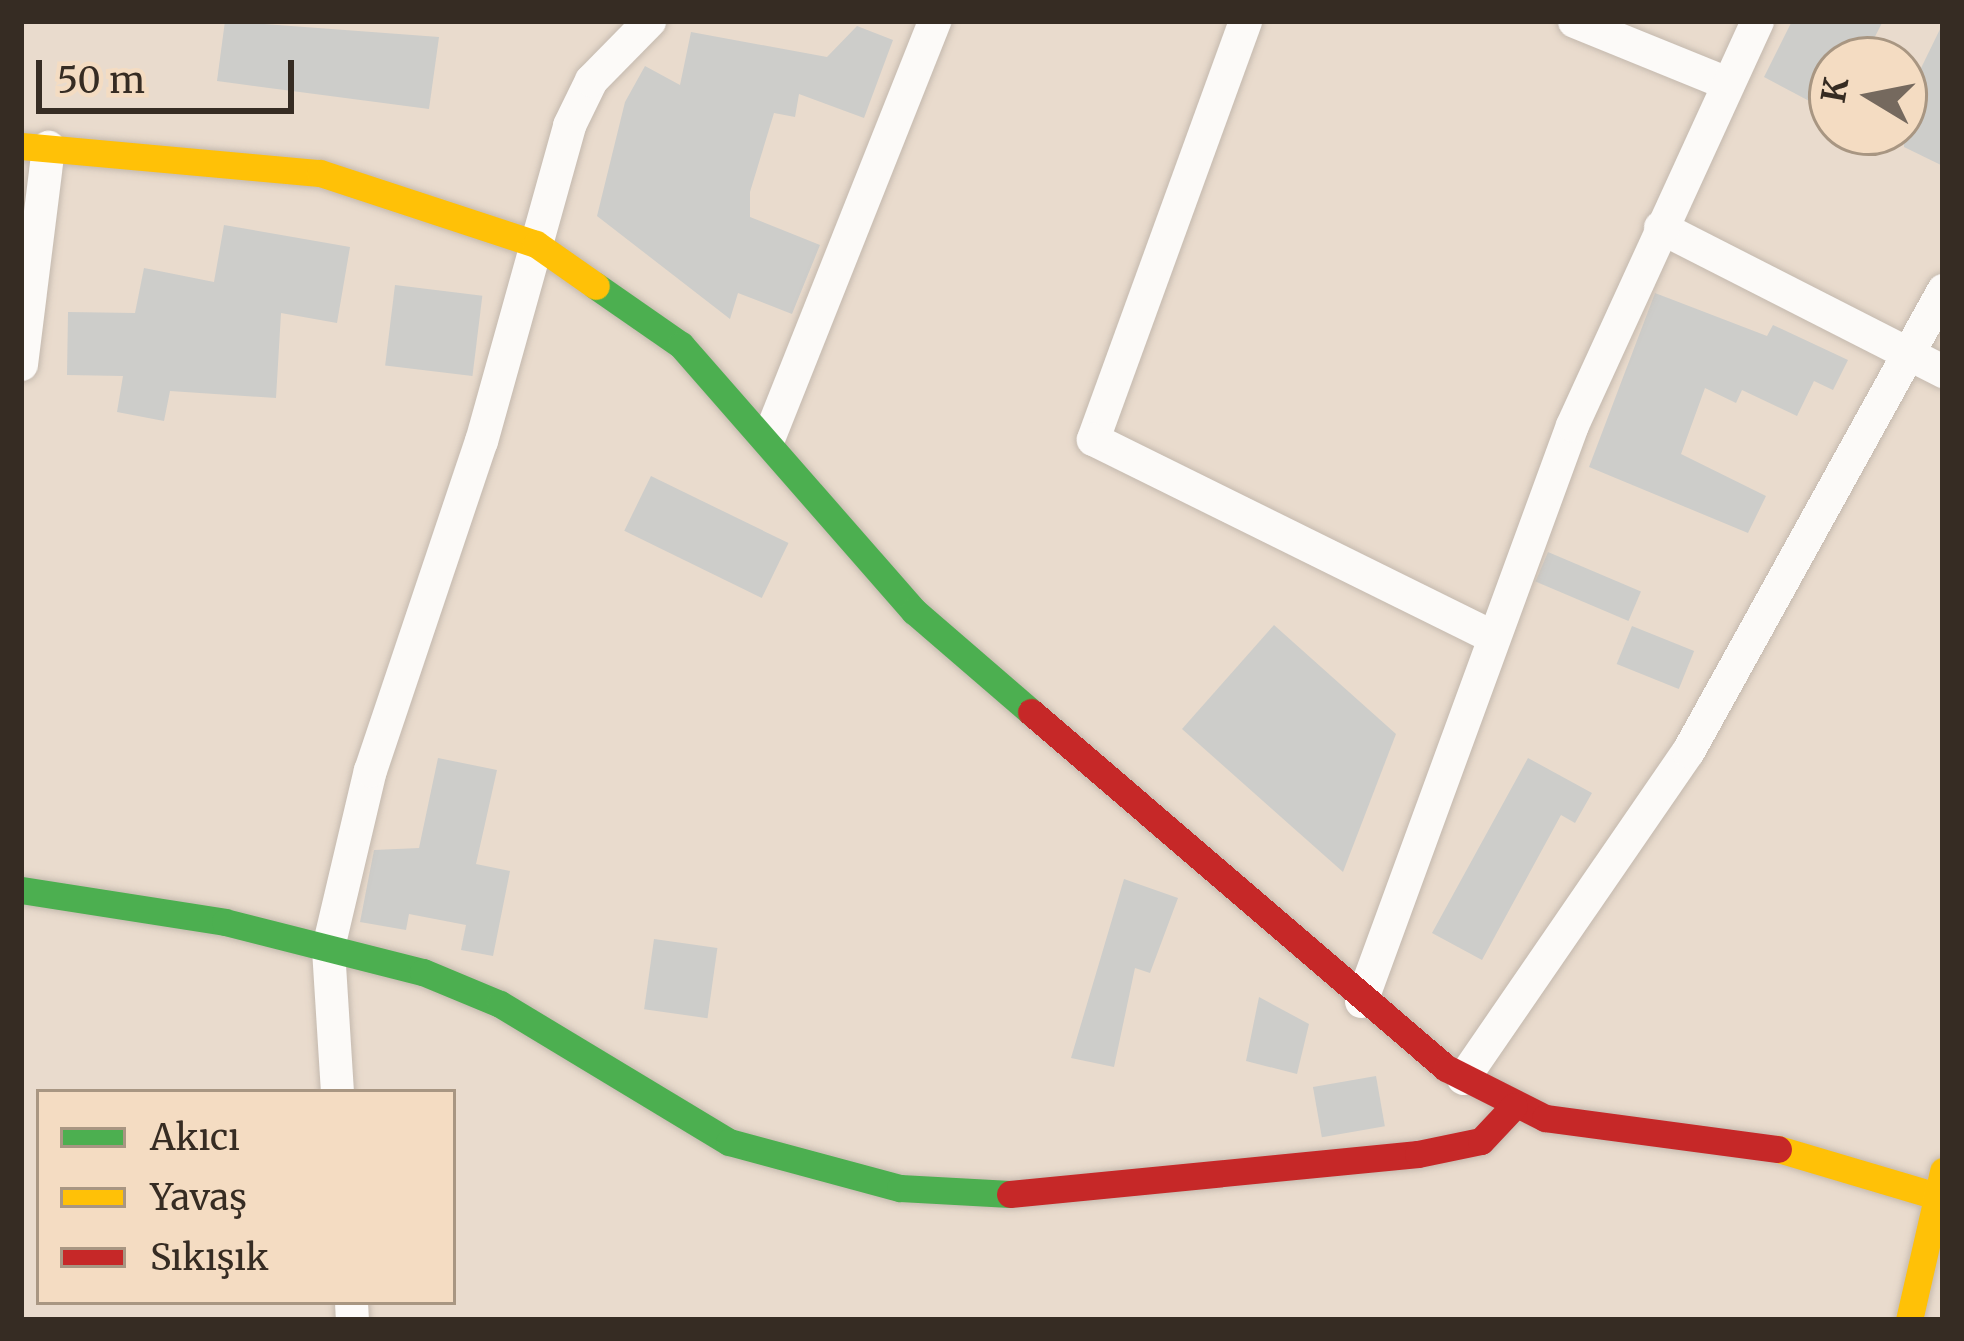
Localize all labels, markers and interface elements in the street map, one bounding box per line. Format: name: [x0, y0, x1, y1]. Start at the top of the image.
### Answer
scale bar: [42, 36, 300, 110]
north arrow: [1808, 36, 1928, 156]
text: 50 m: [57, 58, 145, 103]
text: K: [1813, 74, 1857, 106]
legend: [36, 1089, 456, 1305]
text: Akıcı: [150, 1115, 240, 1160]
text: Yavaş: [150, 1175, 247, 1220]
text: Sıkışık: [150, 1235, 268, 1280]

